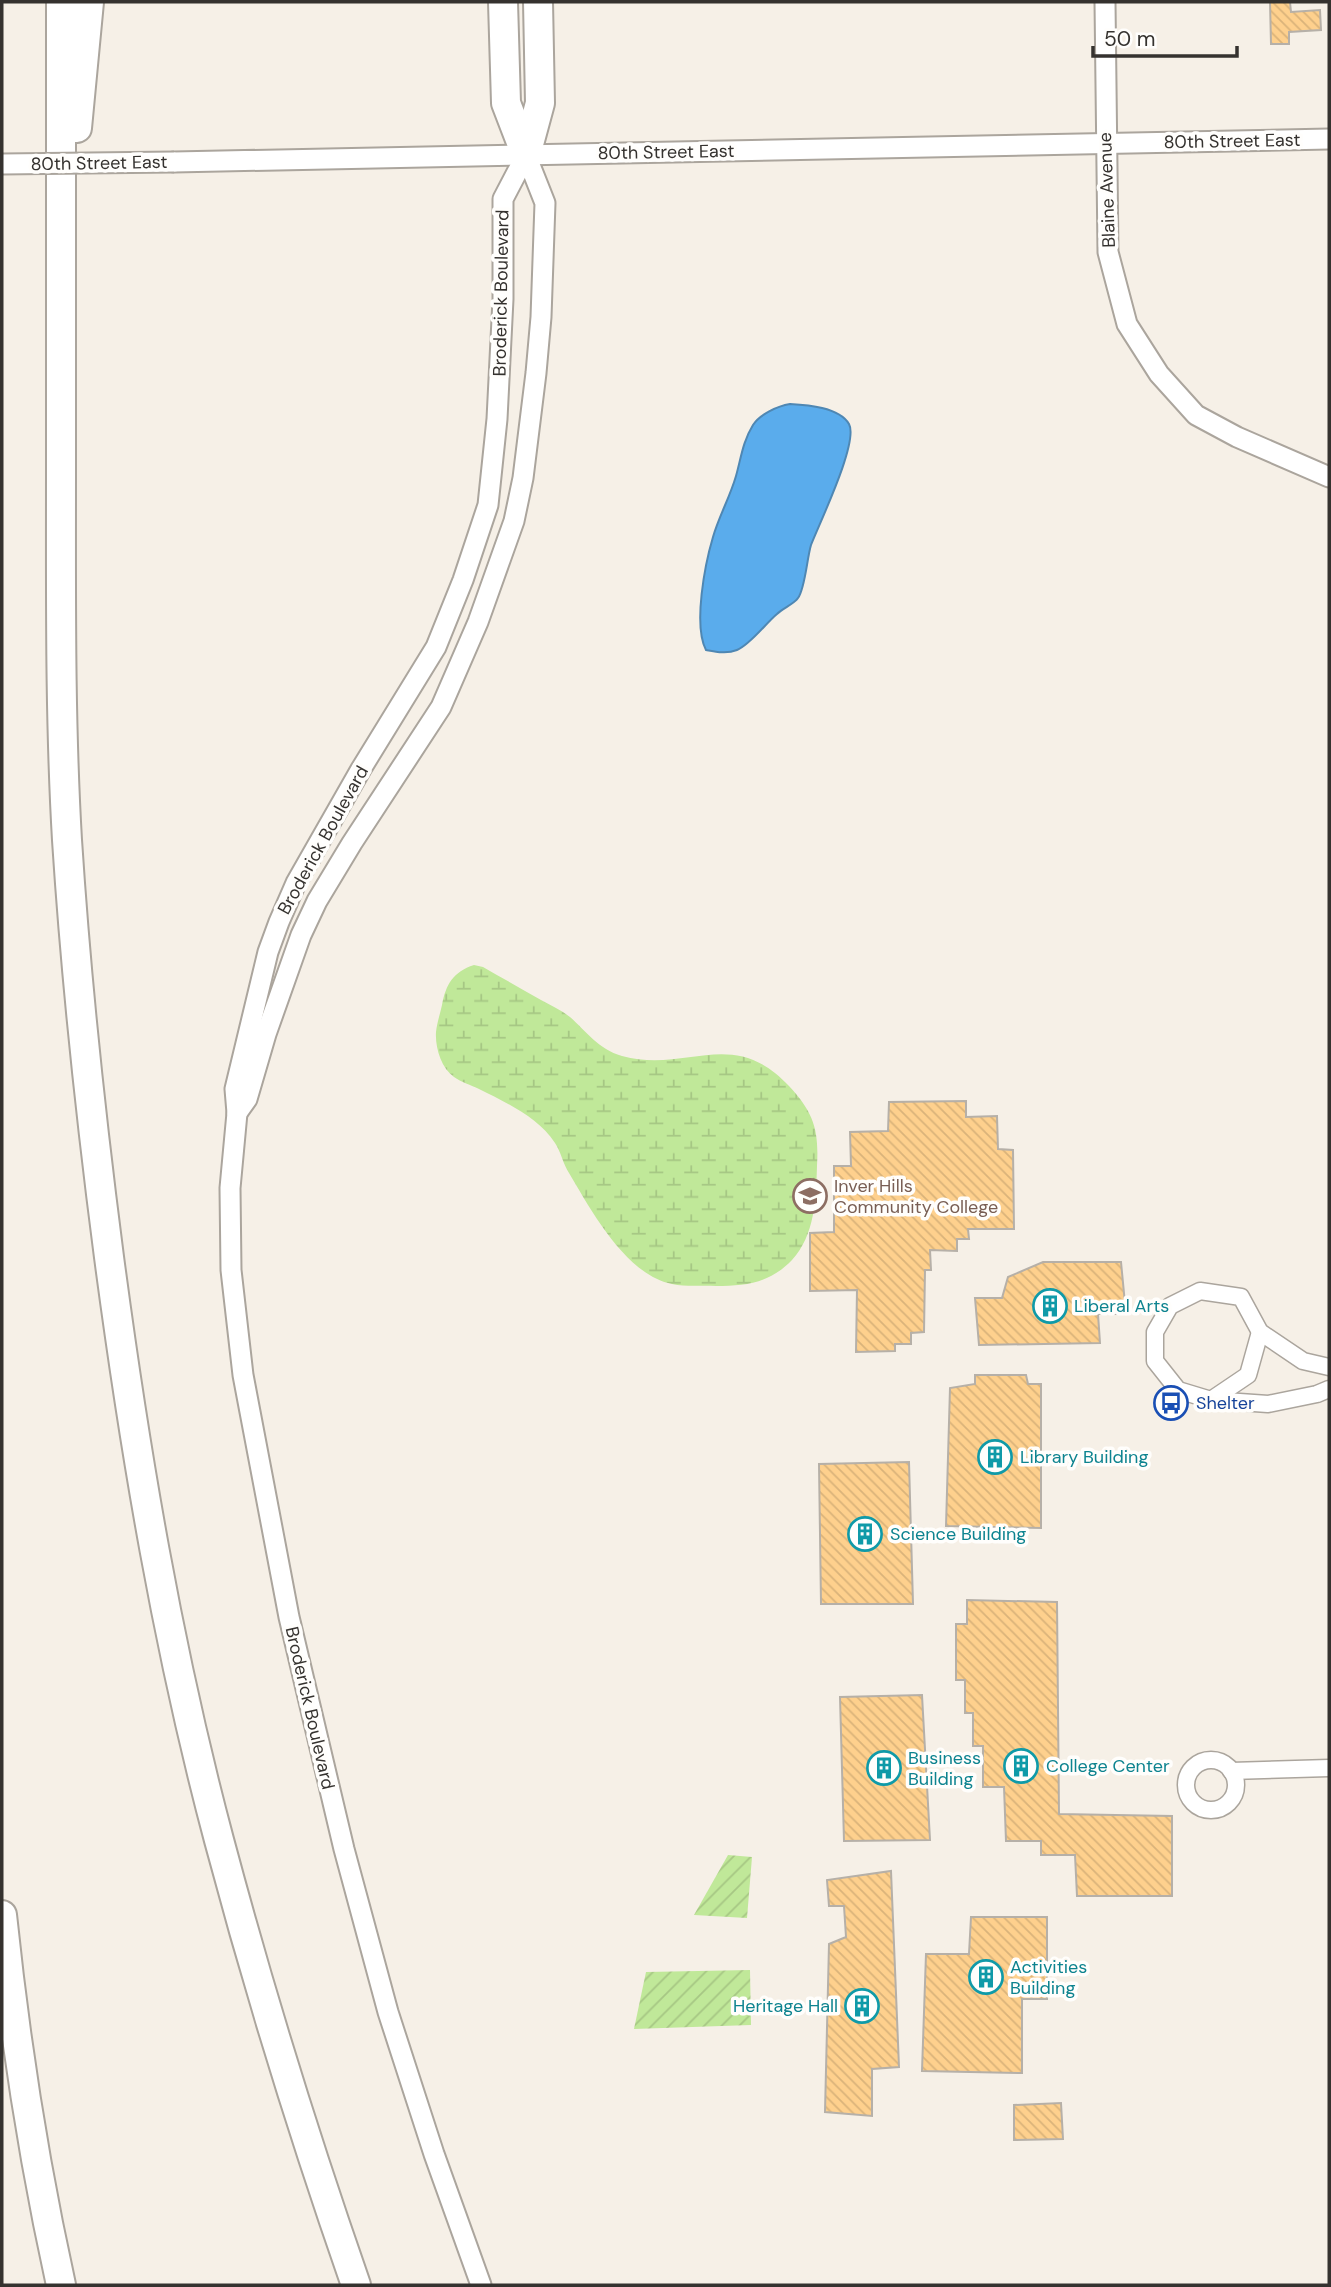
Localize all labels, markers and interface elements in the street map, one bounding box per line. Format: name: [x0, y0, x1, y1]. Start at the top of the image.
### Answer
scale bar: [1093, 14, 1236, 58]
text: 50 m: [1104, 25, 1155, 53]
street label: 80th Street East: [1163, 128, 1301, 154]
street label: Blaine Avenue: [1093, 132, 1121, 248]
street label: 80th Street East: [597, 139, 735, 165]
street label: 80th Street East: [30, 150, 168, 176]
street label: Broderick Boulevard: [488, 209, 514, 377]
street label: Broderick Boulevard: [272, 761, 374, 919]
place label: Inver Hills Community College: [834, 1174, 998, 1219]
school or university icon: Inver Hills Community College: [791, 1177, 829, 1215]
building icon: Liberal Arts: [1031, 1287, 1069, 1325]
place label: Liberal Arts: [1074, 1294, 1169, 1318]
bus stop icon: Shelter: [1152, 1384, 1190, 1422]
place label: Shelter: [1196, 1391, 1255, 1415]
building icon: Library Building: [976, 1438, 1014, 1476]
place label: Library Building: [1020, 1445, 1148, 1469]
building icon: Science Building: [846, 1515, 884, 1553]
place label: Science Building: [890, 1522, 1026, 1546]
street label: Broderick Boulevard: [280, 1624, 340, 1792]
place label: Business Building: [908, 1746, 981, 1791]
building icon: College Center: [1002, 1747, 1040, 1785]
building icon: Business Building: [865, 1749, 903, 1787]
place label: College Center: [1046, 1754, 1170, 1778]
place label: Activities Building: [1010, 1955, 1087, 2000]
building icon: Activities Building: [967, 1958, 1005, 1996]
building icon: Heritage Hall: [843, 1987, 881, 2025]
place label: Heritage Hall: [733, 1994, 838, 2018]

